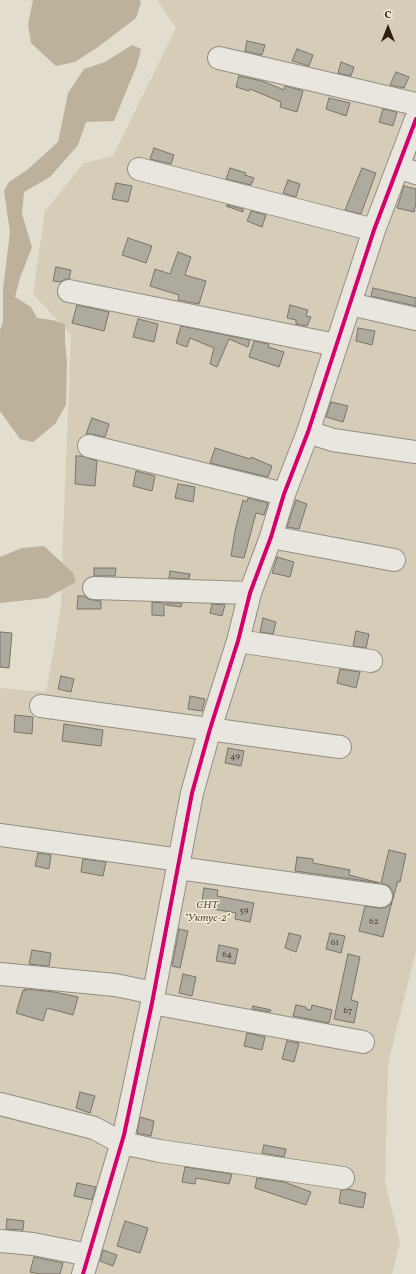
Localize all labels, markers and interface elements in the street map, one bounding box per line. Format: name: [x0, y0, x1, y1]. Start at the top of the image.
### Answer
north arrow: [368, 8, 408, 48]
text: С: [384, 8, 392, 23]
house number: 49: [230, 752, 240, 762]
park label: СНТ "Уктус-2": [184, 899, 230, 925]
house number: 59: [240, 906, 248, 916]
house number: 62: [369, 917, 379, 927]
house number: 61: [331, 938, 339, 948]
house number: 64: [222, 950, 232, 960]
house number: 67: [344, 1006, 352, 1016]

